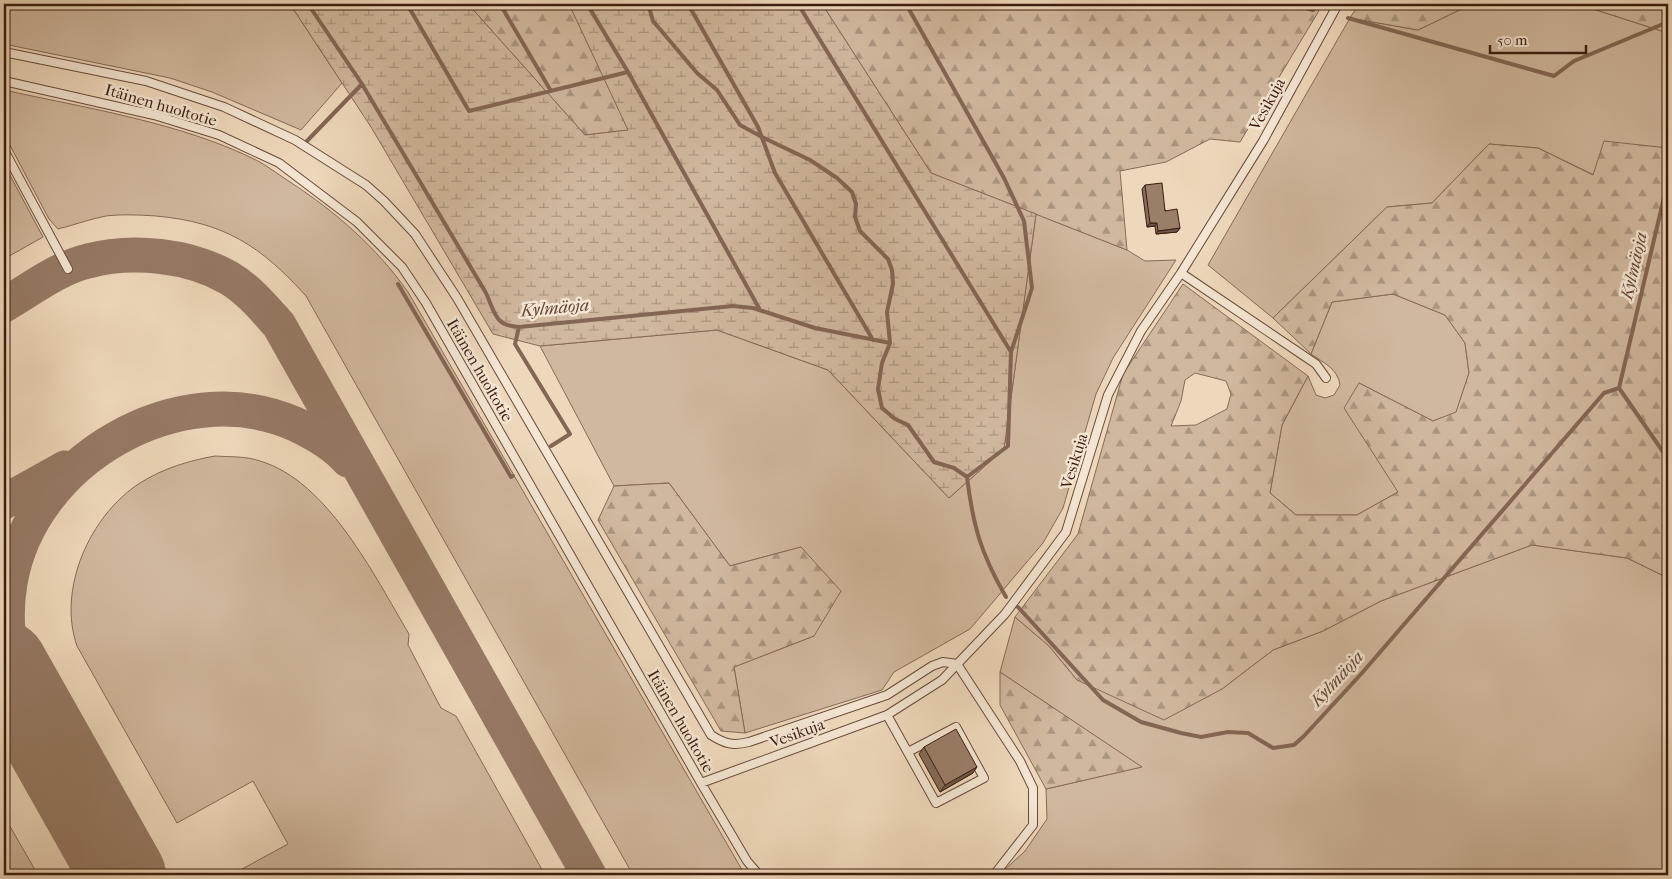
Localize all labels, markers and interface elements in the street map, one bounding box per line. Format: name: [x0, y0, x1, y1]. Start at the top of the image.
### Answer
scale bar: [1490, 22, 1586, 54]
text: 50 m: [1497, 31, 1528, 49]
street label: Vesikuja: [1244, 74, 1289, 134]
street label: Itäinen huoltotie: [103, 80, 219, 130]
water label: Kylmäoja: [1616, 230, 1652, 304]
water label: Kylmäoja: [518, 295, 590, 322]
street label: Itäinen huoltotie: [443, 315, 517, 425]
street label: Vesikuja: [1056, 430, 1092, 492]
water label: Kylmäoja: [1305, 647, 1368, 713]
street label: Itäinen huoltotie: [644, 666, 718, 776]
street label: Vesikuja: [766, 714, 828, 752]

